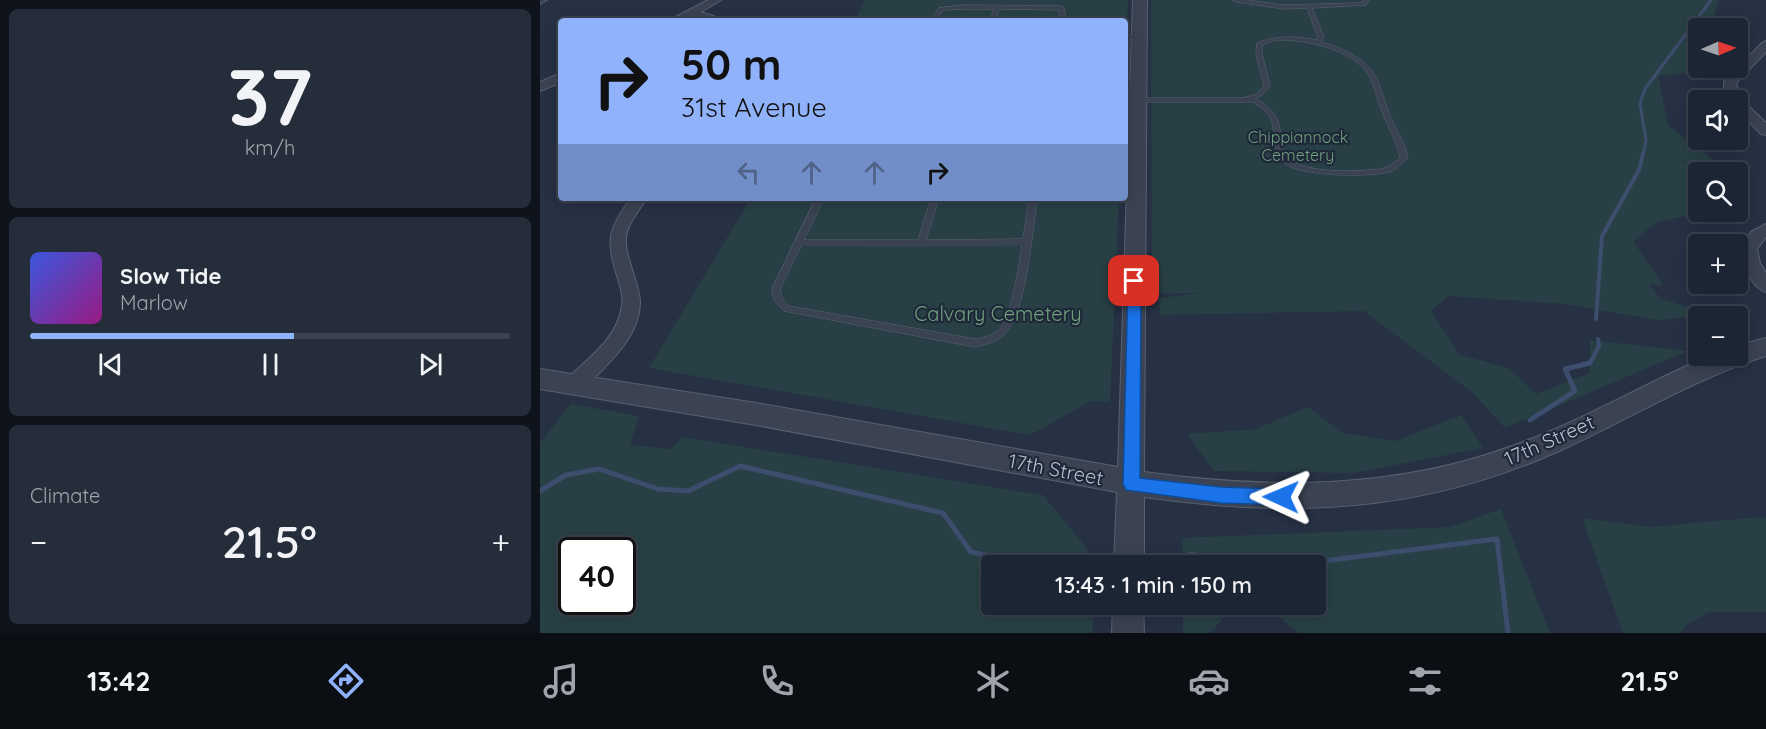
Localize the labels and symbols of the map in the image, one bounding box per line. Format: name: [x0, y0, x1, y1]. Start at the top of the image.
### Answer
north arrow: [1688, 18, 1748, 78]
park label: Chippiannock Cemetery: [1248, 127, 1348, 165]
pin: [1108, 255, 1159, 306]
park label: Calvary Cemetery: [914, 301, 1082, 326]
street label: 17th Street: [1500, 409, 1598, 471]
street label: 17th Street: [1007, 448, 1106, 490]
position arrow: [1249, 465, 1313, 529]
speed limit sign: 40: [558, 537, 636, 615]

